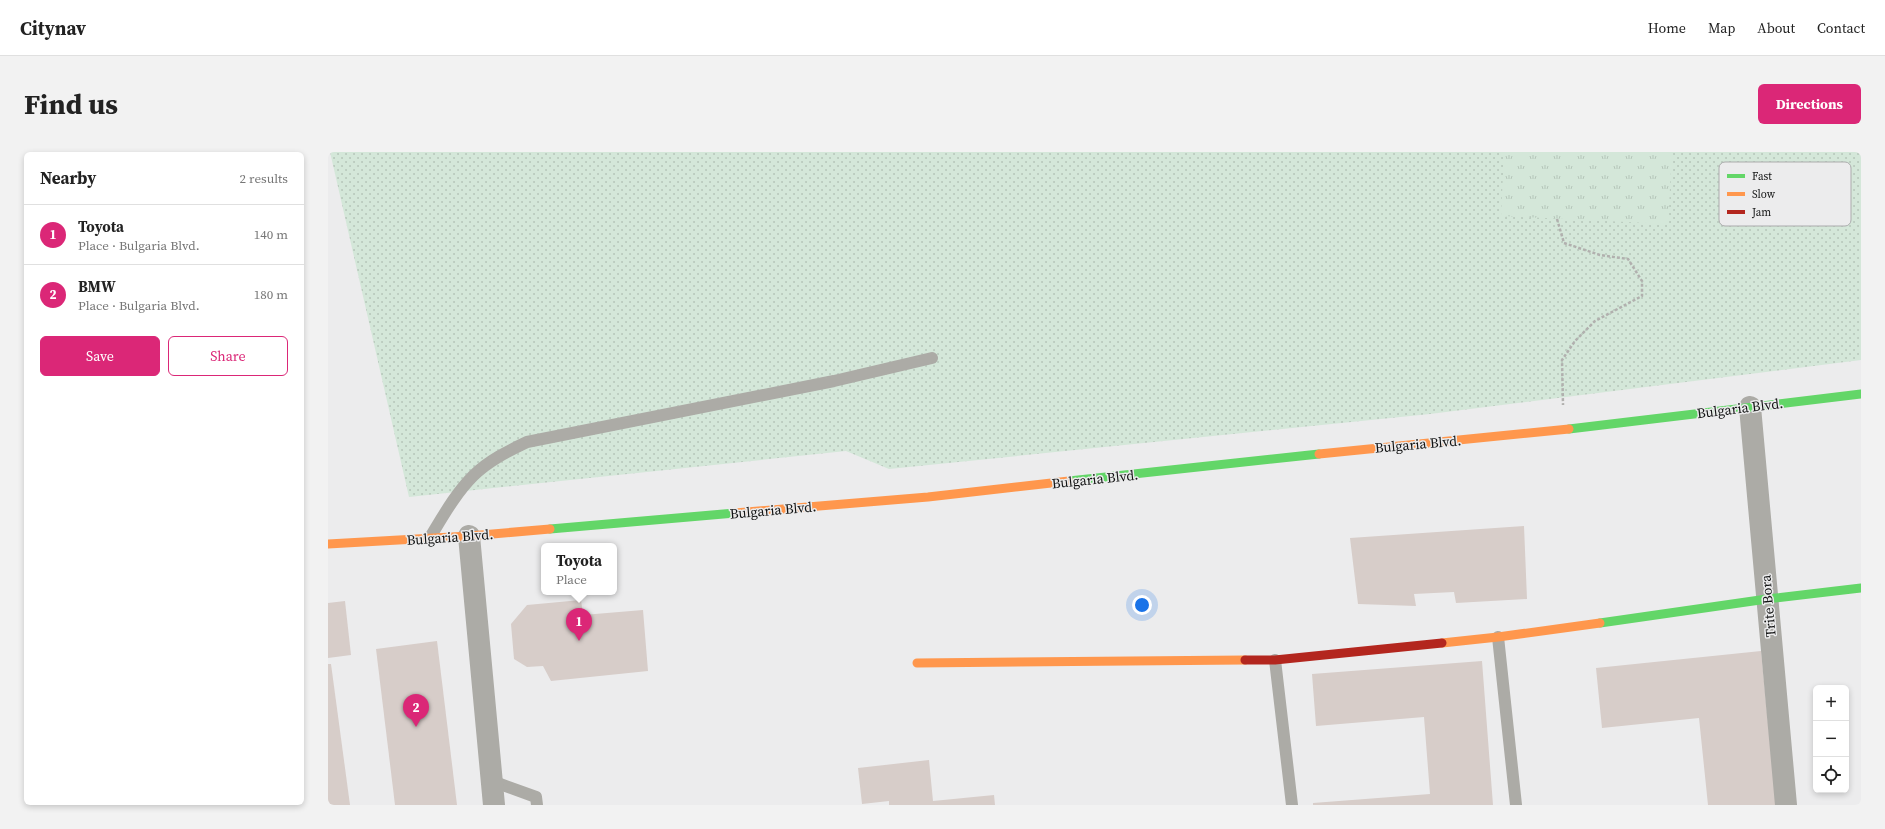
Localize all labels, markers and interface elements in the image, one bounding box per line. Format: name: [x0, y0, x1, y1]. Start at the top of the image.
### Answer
text: Citynav: [20, 15, 86, 41]
text: Home: [1648, 18, 1686, 38]
text: Map: [1708, 18, 1735, 38]
text: About: [1757, 18, 1795, 38]
text: Contact: [1817, 18, 1865, 38]
button: Directions: [1758, 84, 1861, 124]
text: Find us: [24, 85, 118, 123]
legend: [1719, 162, 1851, 226]
text: Nearby: [40, 166, 96, 190]
text: Fast: [1752, 169, 1772, 184]
text: 2 results: [240, 170, 288, 187]
text: Slow: [1752, 187, 1776, 202]
text: Jam: [1751, 205, 1771, 220]
text: Toyota: [78, 216, 124, 237]
text: 1: [49, 226, 57, 243]
text: 140 m: [254, 226, 288, 243]
text: Place · Bulgaria Blvd.: [78, 237, 200, 254]
text: BMW: [78, 276, 116, 297]
text: 2: [49, 286, 57, 303]
text: 180 m: [254, 286, 288, 303]
text: Place · Bulgaria Blvd.: [78, 297, 200, 314]
button: Save: [40, 336, 160, 376]
button: Share: [168, 336, 288, 376]
street label: Bulgaria Blvd.: [1696, 393, 1784, 423]
street label: Bulgaria Blvd.: [1374, 430, 1462, 458]
street label: Bulgaria Blvd.: [1051, 465, 1139, 493]
street label: Bulgaria Blvd.: [729, 496, 817, 524]
street label: Bulgaria Blvd.: [406, 524, 494, 550]
popup: [541, 543, 617, 595]
text: Toyota: [556, 550, 602, 571]
text: Place: [556, 571, 587, 588]
street label: Trite Bora: [1755, 573, 1781, 638]
your location: [1132, 595, 1152, 615]
pin: 1: [566, 608, 592, 641]
map controls: [1813, 685, 1849, 793]
button: +: [1813, 685, 1849, 721]
pin: 2: [403, 694, 429, 727]
button: −: [1813, 721, 1849, 757]
button: locate: [1813, 757, 1849, 793]

